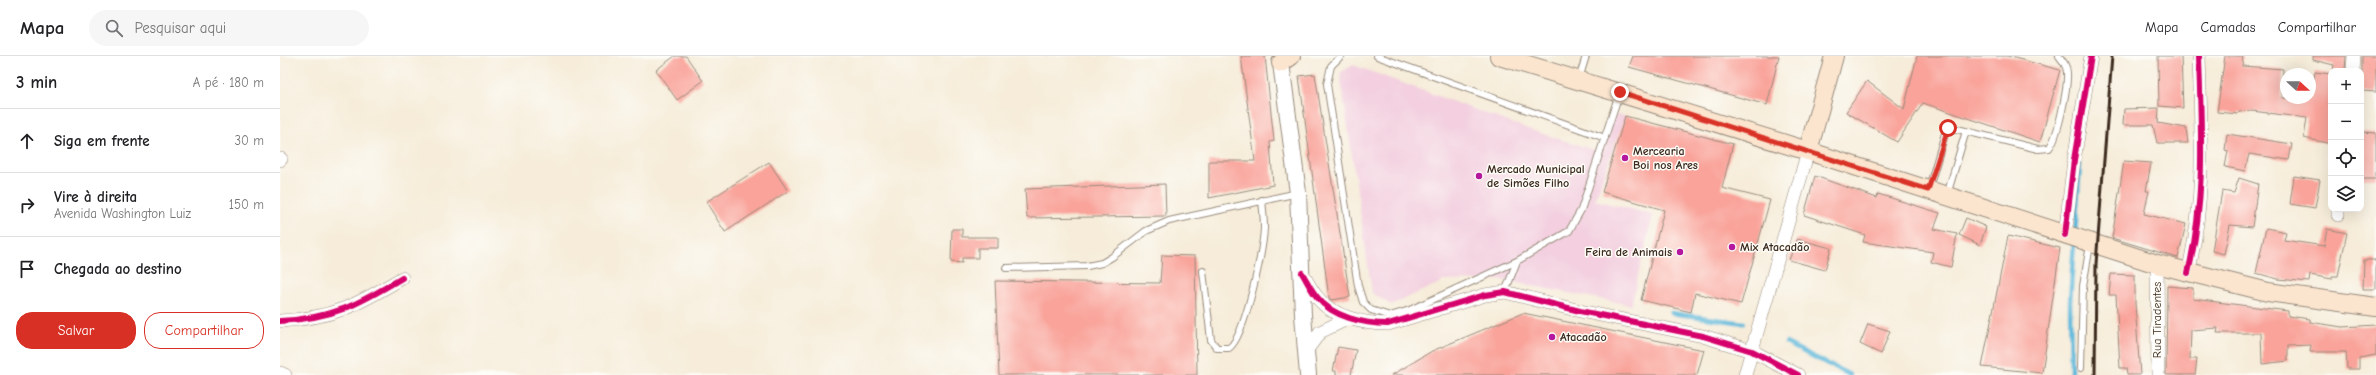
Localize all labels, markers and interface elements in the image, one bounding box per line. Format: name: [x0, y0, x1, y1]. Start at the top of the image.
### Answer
search box: [89, 10, 369, 46]
text: Mapa: [20, 17, 65, 39]
icon: search: [103, 17, 125, 39]
text: Pesquisar aqui: [135, 19, 226, 37]
text: Mapa: [2145, 19, 2179, 36]
text: Camadas: [2201, 19, 2256, 36]
text: Compartilhar: [2278, 19, 2356, 36]
north arrow: [2280, 68, 2316, 104]
map controls: [2328, 68, 2364, 212]
button: +: [2328, 68, 2364, 104]
text: 3 min: [16, 73, 57, 92]
text: A pé · 180 m: [193, 75, 264, 90]
route end: [1611, 83, 1629, 101]
button: −: [2328, 104, 2364, 140]
route start: [1939, 119, 1957, 137]
icon: ahead: [16, 130, 38, 152]
text: Siga em frente: [54, 132, 150, 150]
text: 30 m: [234, 133, 264, 148]
button: locate: [2328, 140, 2364, 176]
place label: Mercearia Boi nos Ares: [1633, 144, 1698, 172]
marker: Mercearia Boi nos Ares: [1620, 153, 1630, 163]
place label: Mercado Municipal de Simões Filho: [1487, 162, 1585, 190]
marker: Mercado Municipal de Simões Filho: [1474, 171, 1484, 181]
button: layers: [2328, 176, 2364, 212]
text: Vire à direita: [54, 188, 137, 206]
icon: right: [16, 194, 38, 216]
text: 150 m: [229, 197, 264, 212]
text: Avenida Washington Luiz: [54, 206, 191, 221]
place label: Mix Atacadão: [1740, 240, 1809, 254]
marker: Mix Atacadão: [1727, 242, 1737, 252]
place label: Feira de Animais: [1585, 245, 1672, 259]
marker: Feira de Animais: [1675, 247, 1685, 257]
icon: arrive: [16, 258, 38, 280]
text: Chegada ao destino: [54, 260, 182, 278]
street label: Rua Tiradentes: [2150, 282, 2164, 358]
button: Salvar: [16, 312, 136, 349]
button: Compartilhar: [144, 312, 264, 349]
place label: Atacadão: [1560, 330, 1607, 344]
marker: Atacadão: [1547, 332, 1557, 342]

